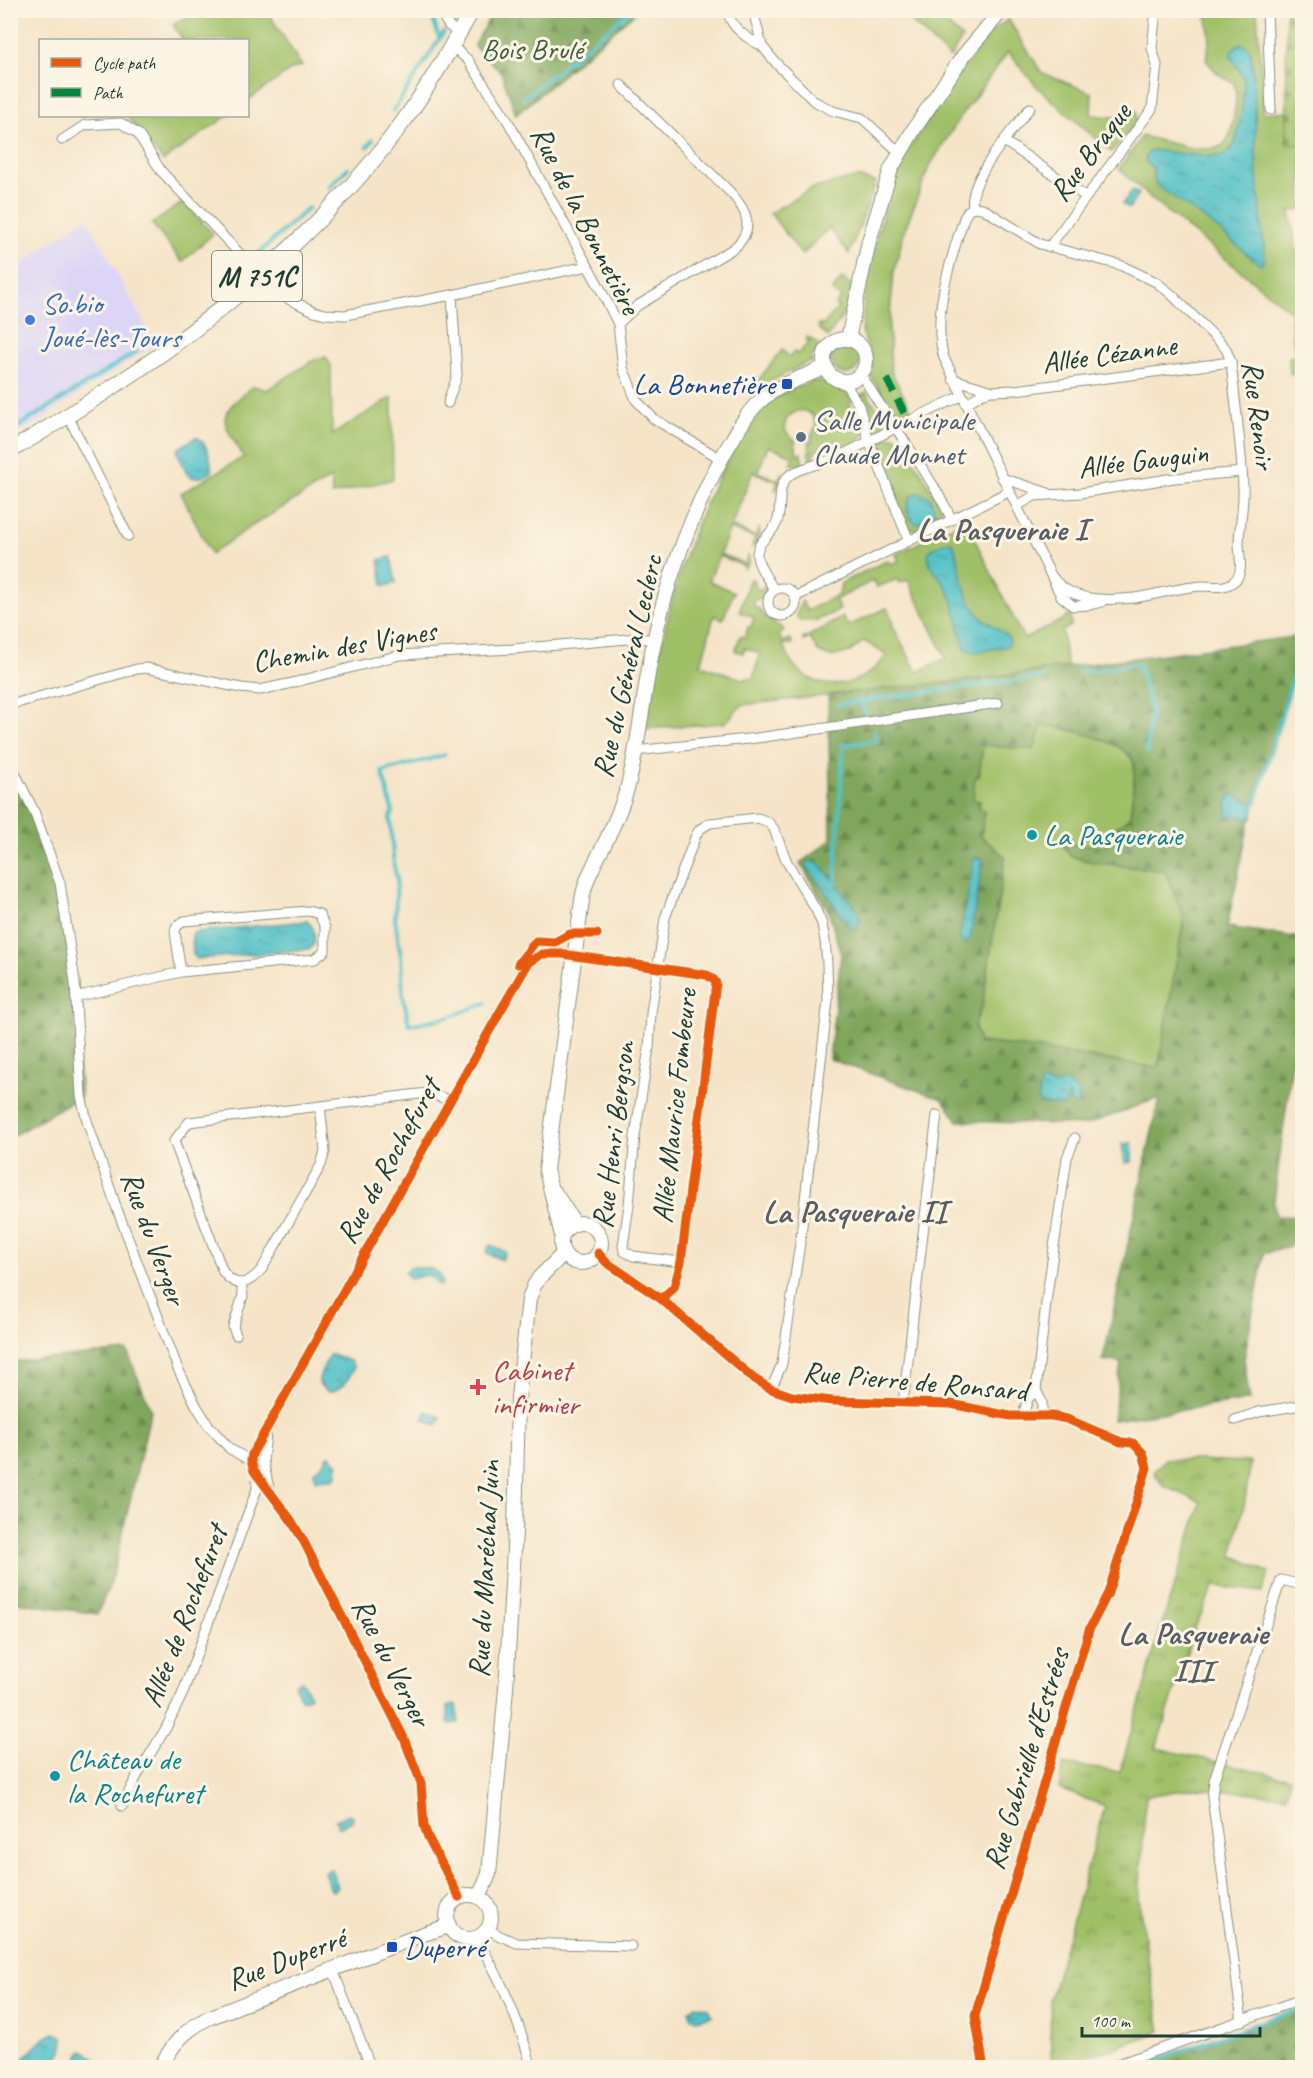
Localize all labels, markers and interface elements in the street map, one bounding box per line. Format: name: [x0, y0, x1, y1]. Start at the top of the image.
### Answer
park label: Bois Brulé: [481, 30, 587, 68]
legend: [39, 39, 249, 117]
text: Cycle path: [93, 52, 156, 74]
text: Path: [93, 82, 123, 104]
street label: Rue Braque: [1041, 93, 1141, 209]
street label: Rue de la Bonnetière: [522, 119, 651, 323]
road number: M 751C: [212, 251, 302, 301]
place label: So.bio Joué-lès-Tours: [40, 284, 183, 356]
marker: So.bio Joué-lès-Tours: [23, 313, 37, 327]
street label: Allée Cézanne: [1039, 325, 1181, 382]
street label: Rue Renoir: [1234, 359, 1285, 473]
place label: La Bonnetière: [633, 365, 777, 403]
marker: La Bonnetière: [780, 377, 794, 391]
place label: Salle Municipale Claude Monnet: [813, 401, 976, 473]
marker: Salle Municipale Claude Monnet: [794, 430, 808, 444]
street label: Allée Gauguin: [1076, 433, 1211, 487]
district label: La Pasqueraie I: [917, 509, 1094, 550]
street label: Rue du Général Leclerc: [583, 550, 671, 781]
street label: Chemin des Vignes: [249, 611, 442, 681]
place label: La Pasqueraie: [1044, 816, 1184, 854]
marker: La Pasqueraie: [1025, 828, 1039, 842]
street label: Allée Maurice Fombeure: [643, 985, 705, 1225]
street label: Rue Henri Bergson: [583, 1038, 643, 1231]
street label: Rue de Rochefuret: [327, 1068, 451, 1250]
street label: Rue du Verger: [112, 1166, 197, 1313]
district label: La Pasqueraie II: [763, 1191, 954, 1232]
place label: Cabinet infirmier: [492, 1351, 582, 1423]
street label: Rue Pierre de Ronsard: [801, 1352, 1033, 1410]
marker: Cabinet infirmier: [469, 1378, 487, 1396]
street label: Rue du Maréchal Juin: [459, 1458, 509, 1679]
street label: Allée de Rochefuret: [132, 1516, 237, 1712]
street label: Rue du Verger: [344, 1591, 442, 1735]
district label: La Pasqueraie III: [1118, 1613, 1271, 1691]
street label: Rue Gabrielle d’Estrées: [974, 1641, 1078, 1874]
place label: Château de la Rochefuret: [67, 1740, 207, 1812]
marker: Château de la Rochefuret: [48, 1769, 62, 1783]
street label: Rue Duperré: [221, 1917, 355, 1999]
place label: Duperré: [404, 1928, 489, 1966]
marker: Duperré: [385, 1940, 399, 1954]
scale bar: [1082, 2000, 1260, 2038]
text: 100 m: [1091, 2010, 1132, 2032]

